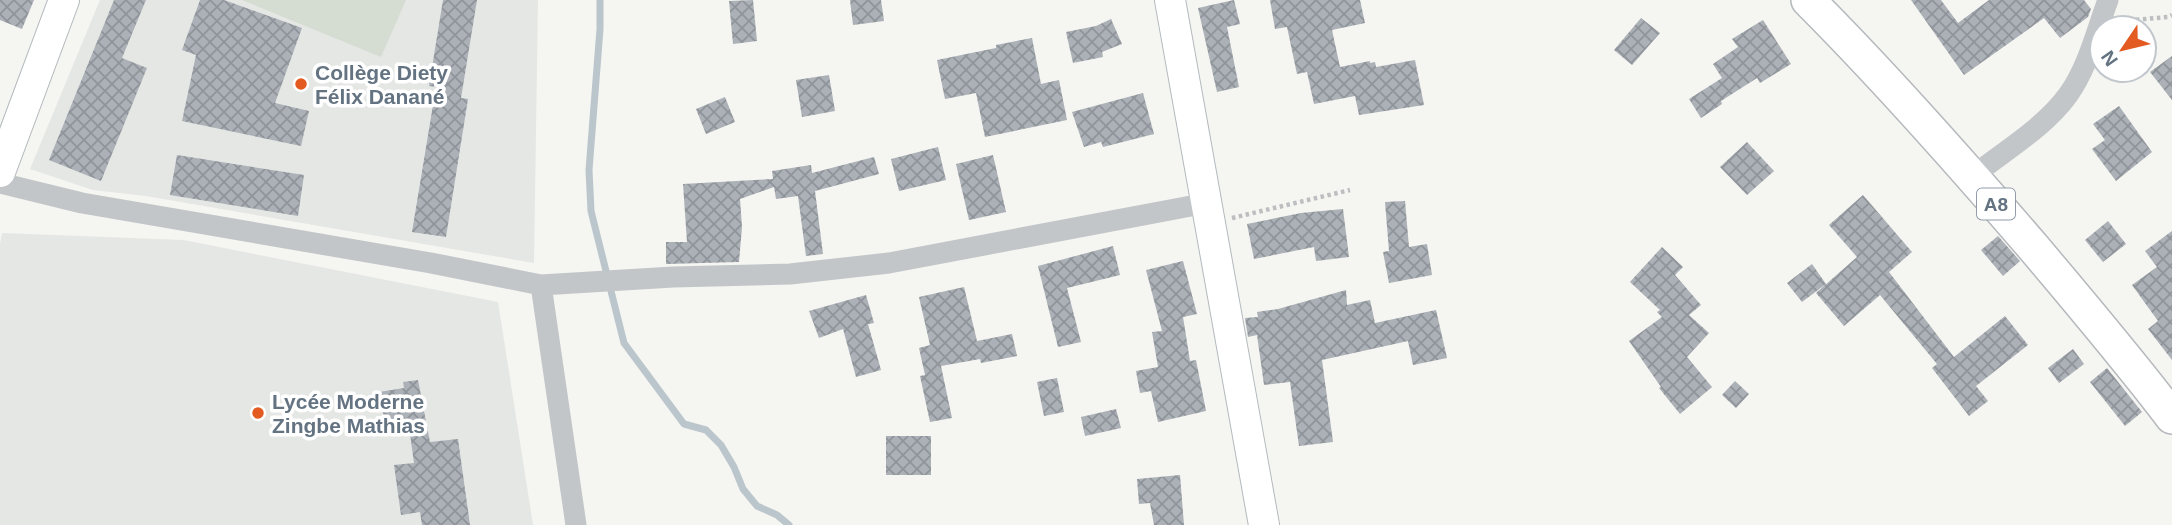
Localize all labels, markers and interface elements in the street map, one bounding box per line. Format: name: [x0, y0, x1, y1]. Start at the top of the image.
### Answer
north arrow: [2088, 14, 2158, 84]
text: N: [2097, 47, 2122, 70]
place label: Collège Diety Félix Danané: [315, 61, 448, 108]
marker: Collège Diety Félix Danané: [293, 76, 309, 92]
road number: A8: [1977, 188, 2015, 220]
place label: Lycée Moderne Zingbe Mathias: [272, 390, 425, 437]
marker: Lycée Moderne Zingbe Mathias: [250, 405, 266, 421]

